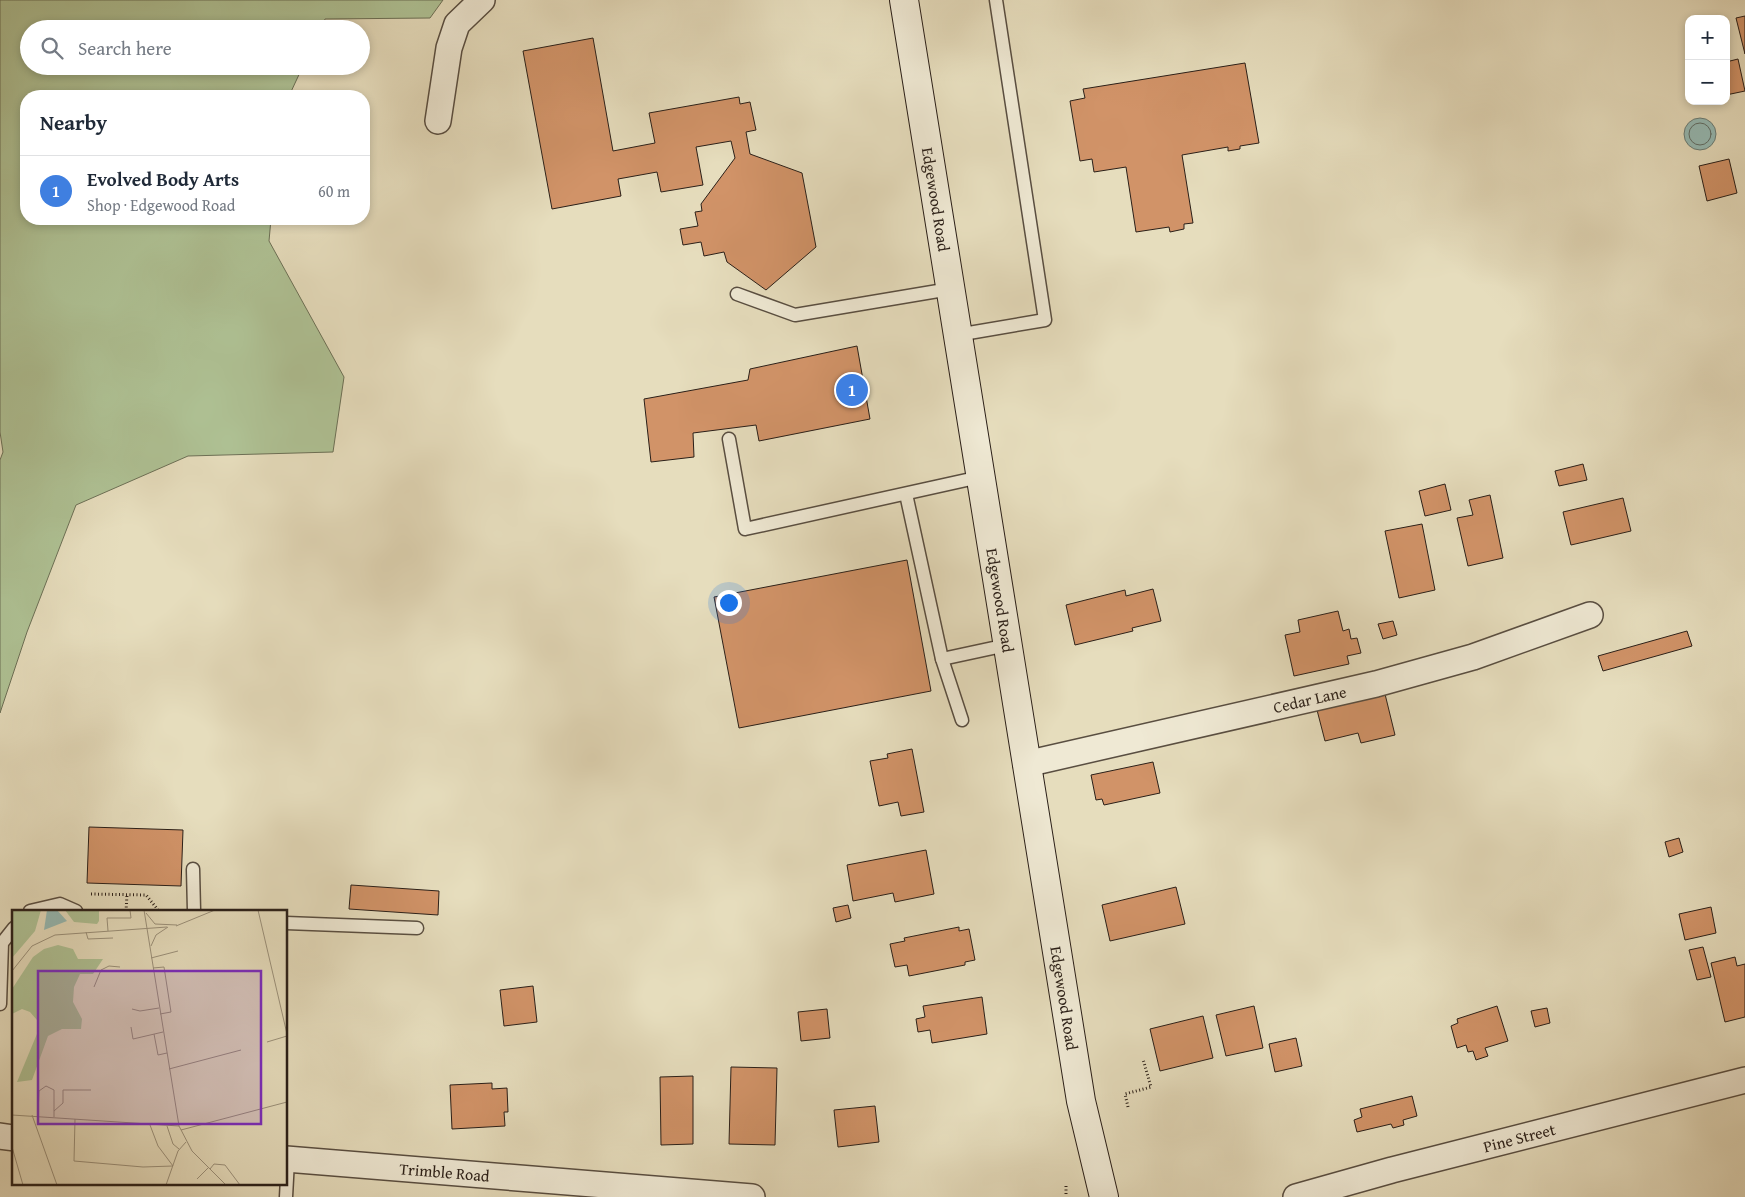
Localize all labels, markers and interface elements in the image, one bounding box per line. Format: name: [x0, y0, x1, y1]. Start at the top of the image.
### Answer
map controls: [1685, 15, 1730, 105]
button: +: [1685, 15, 1730, 60]
search box: [20, 20, 370, 75]
icon: search: [38, 34, 66, 62]
text: Search here: [78, 34, 172, 62]
button: −: [1685, 60, 1730, 105]
text: Nearby: [40, 107, 107, 138]
street label: Edgewood Road: [916, 146, 956, 254]
text: Evolved Body Arts: [87, 165, 239, 193]
text: 1: [52, 179, 60, 203]
text: 60 m: [318, 179, 350, 203]
text: Shop · Edgewood Road: [87, 193, 235, 217]
pin: 1: [836, 371, 868, 409]
street label: Edgewood Road: [980, 546, 1021, 655]
your location: [716, 590, 742, 616]
street label: Cedar Lane: [1271, 679, 1349, 719]
inset map: [12, 910, 288, 1184]
street label: Edgewood Road: [1044, 944, 1085, 1052]
street label: Pine Street: [1481, 1117, 1558, 1158]
street label: Trimble Road: [398, 1156, 491, 1188]

